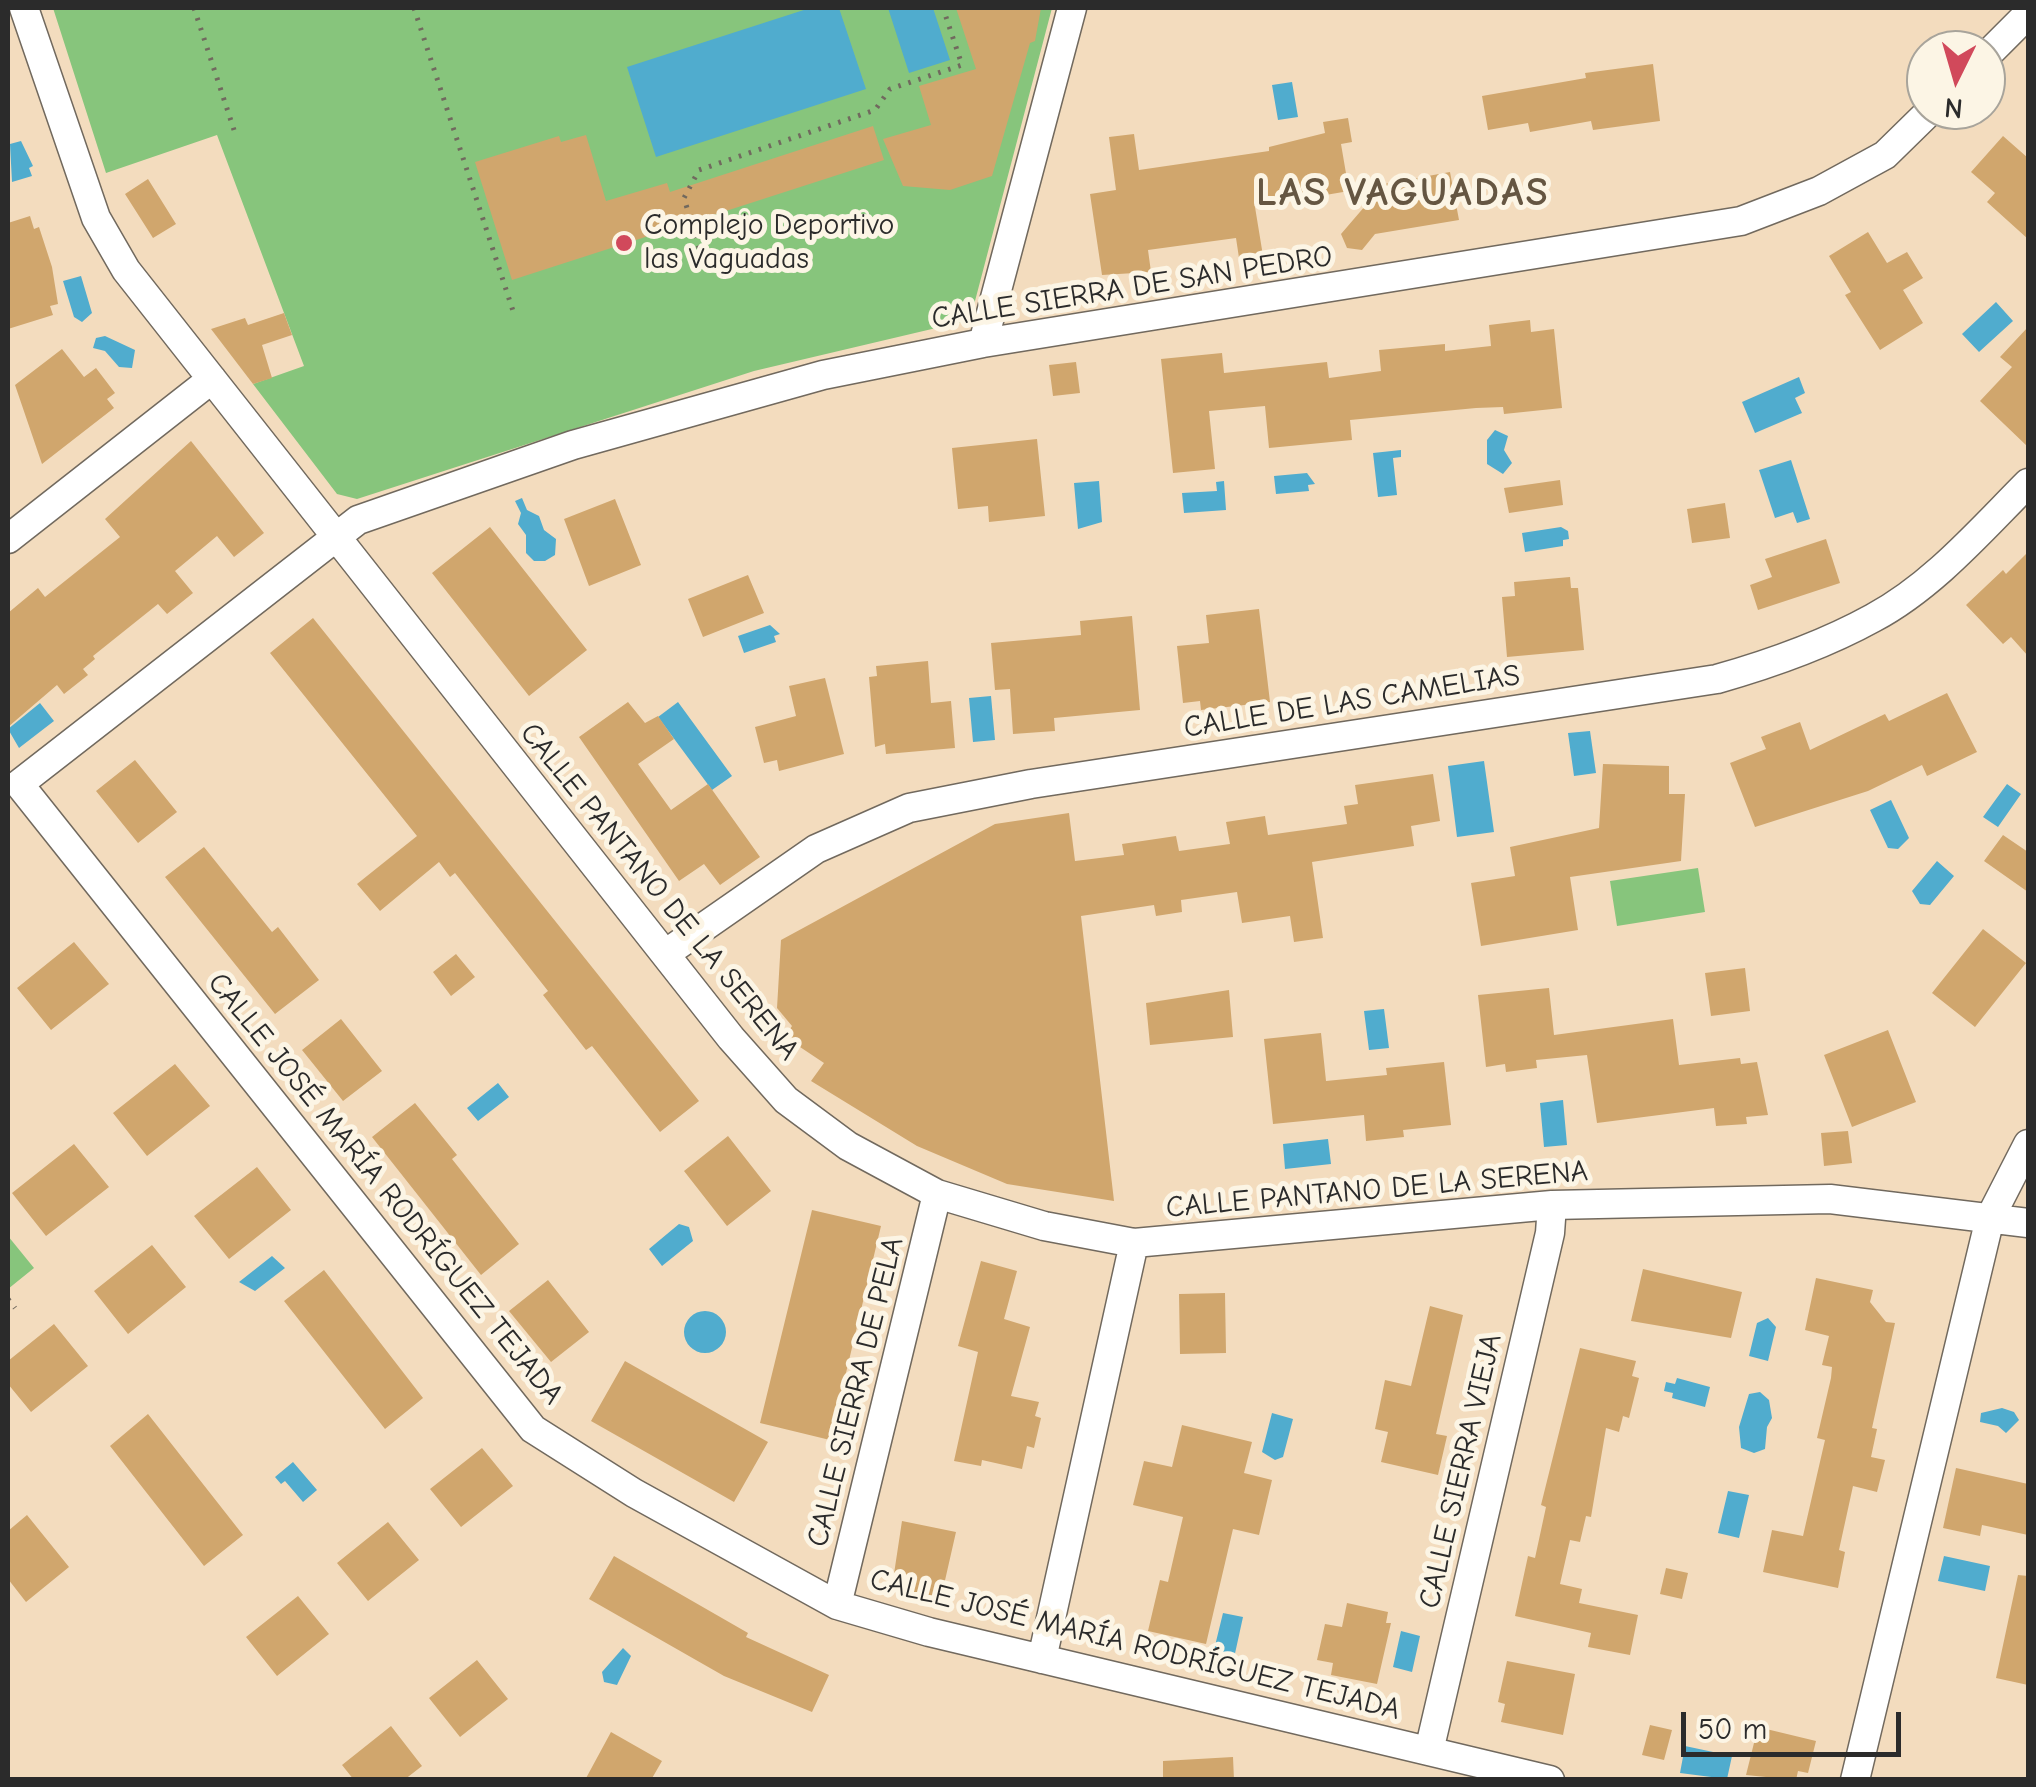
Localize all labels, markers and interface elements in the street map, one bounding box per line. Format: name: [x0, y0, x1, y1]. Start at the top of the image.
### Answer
north arrow: [1906, 30, 2006, 130]
text: N: [1943, 91, 1964, 125]
district label: LAS VAGUADAS: [1256, 170, 1550, 218]
place label: Complejo Deportivo las Vaguadas: [644, 208, 894, 278]
marker: Complejo Deportivo las Vaguadas: [613, 232, 635, 254]
street label: CALLE SIERRA DE SAN PEDRO: [929, 239, 1335, 337]
street label: CALLE DE LAS CAMELIAS: [1181, 658, 1523, 746]
street label: CALLE PANTANO DE LA SERENA: [512, 716, 806, 1068]
street label: CALLE JOSÉ MARÍA RODRÍGUEZ TEJADA: [200, 966, 570, 1412]
street label: CALLE PANTANO DE LA SERENA: [1164, 1154, 1590, 1226]
street label: CALLE SIERRA DE PELA: [800, 1233, 912, 1551]
street label: CALLE SIERRA VIEJA: [1412, 1330, 1510, 1612]
street label: CALLE JOSÉ MARÍA RODRÍGUEZ TEJADA: [866, 1562, 1404, 1728]
scale bar: [1686, 1692, 1906, 1754]
text: 50 m: [1698, 1712, 1767, 1747]

